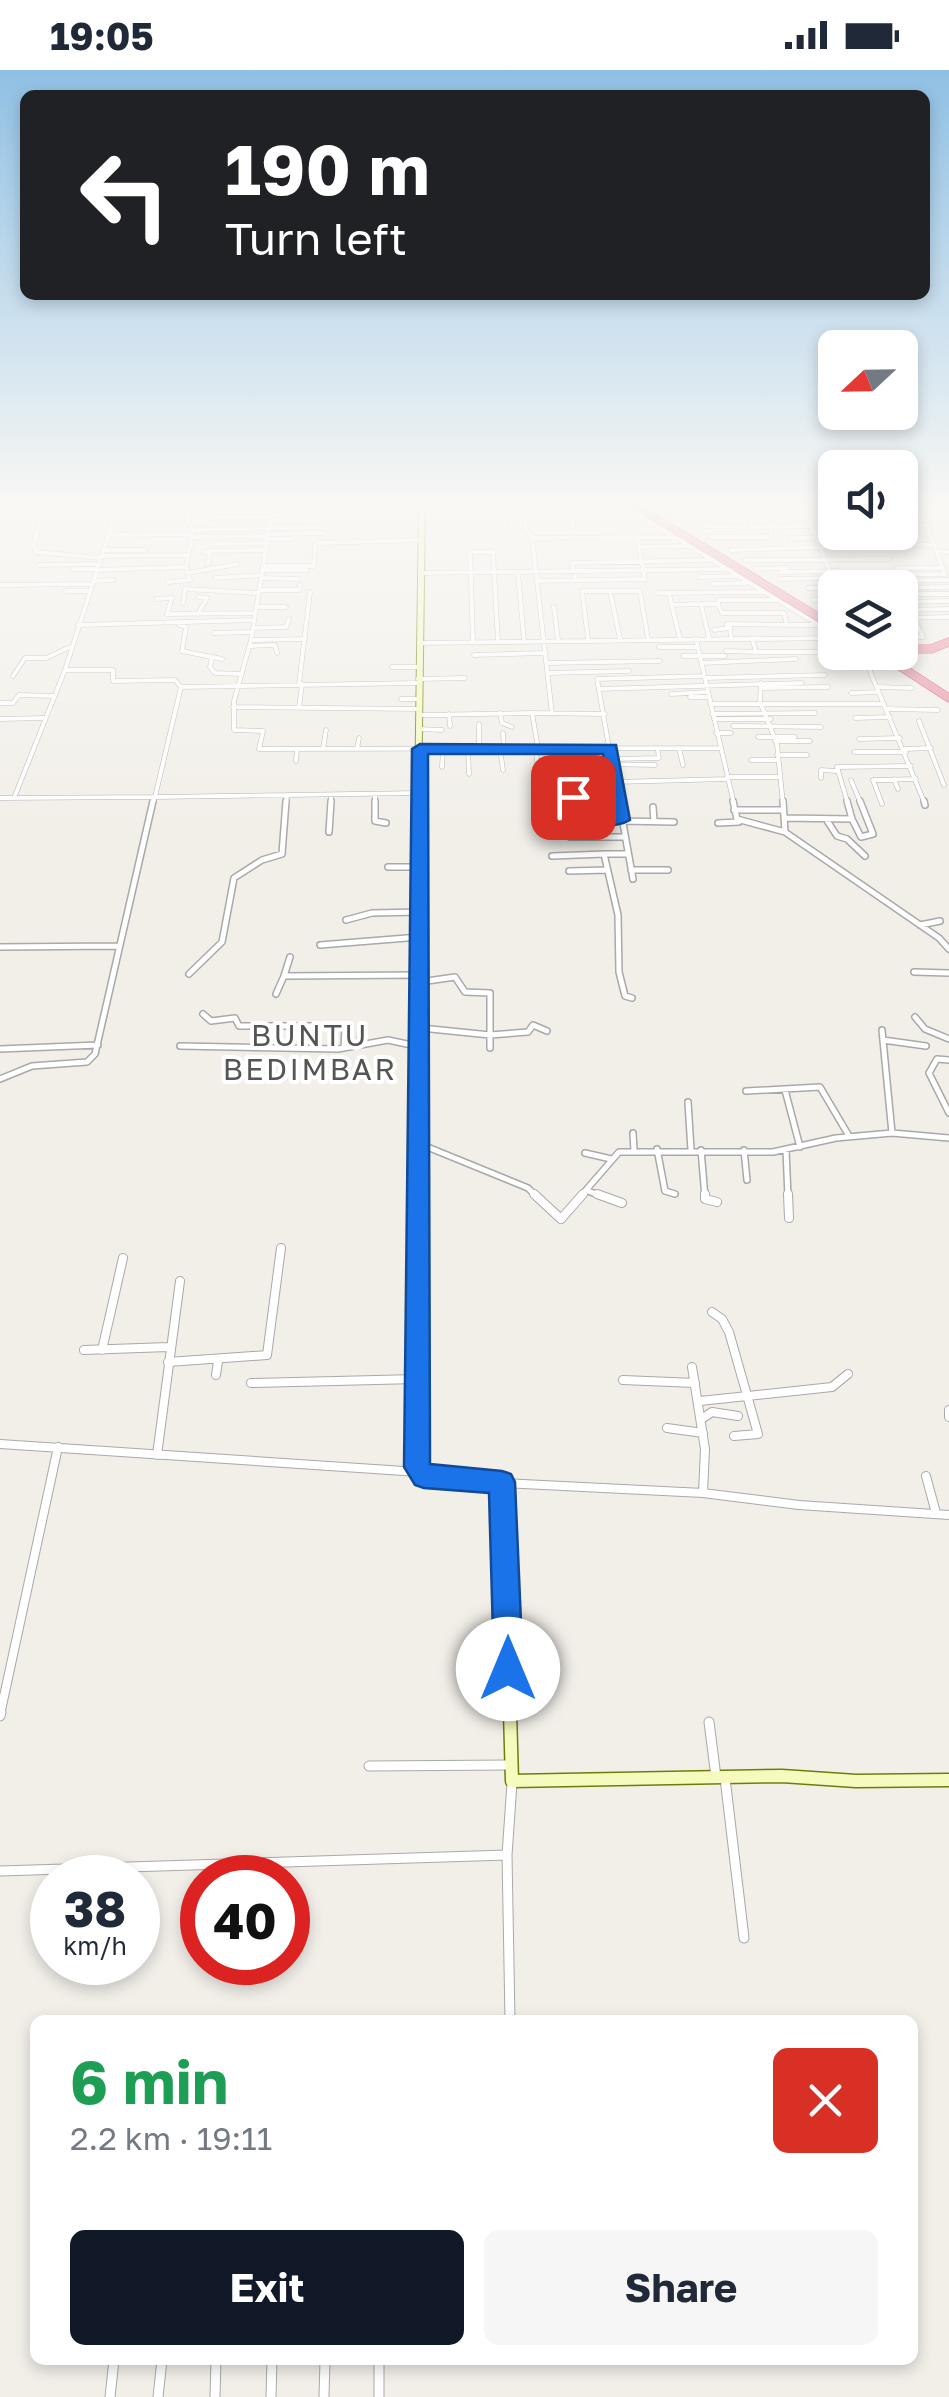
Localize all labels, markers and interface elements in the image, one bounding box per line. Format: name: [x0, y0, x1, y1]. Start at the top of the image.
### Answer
text: 19:05: [50, 13, 154, 58]
text: 190 m: [225, 126, 430, 210]
icon: left: [60, 130, 190, 260]
text: Turn left: [225, 211, 407, 265]
north arrow: [818, 330, 918, 430]
map controls: [818, 330, 918, 670]
button: sound: [818, 450, 918, 550]
button: layers: [818, 570, 918, 670]
pin: [531, 755, 616, 840]
icon: arrive: [546, 770, 601, 825]
district label: BUNTU BEDIMBAR: [223, 1017, 397, 1087]
position arrow: [456, 1617, 560, 1721]
speed limit sign: 40: [180, 1855, 310, 1985]
text: 38: [64, 1878, 126, 1938]
text: km/h: [63, 1930, 127, 1961]
text: 6 min: [70, 2045, 228, 2117]
button: close: [773, 2048, 878, 2153]
text: 2.2 km · 19:11: [70, 2119, 272, 2157]
button: Exit: [70, 2230, 464, 2345]
button: Share: [484, 2230, 878, 2345]

